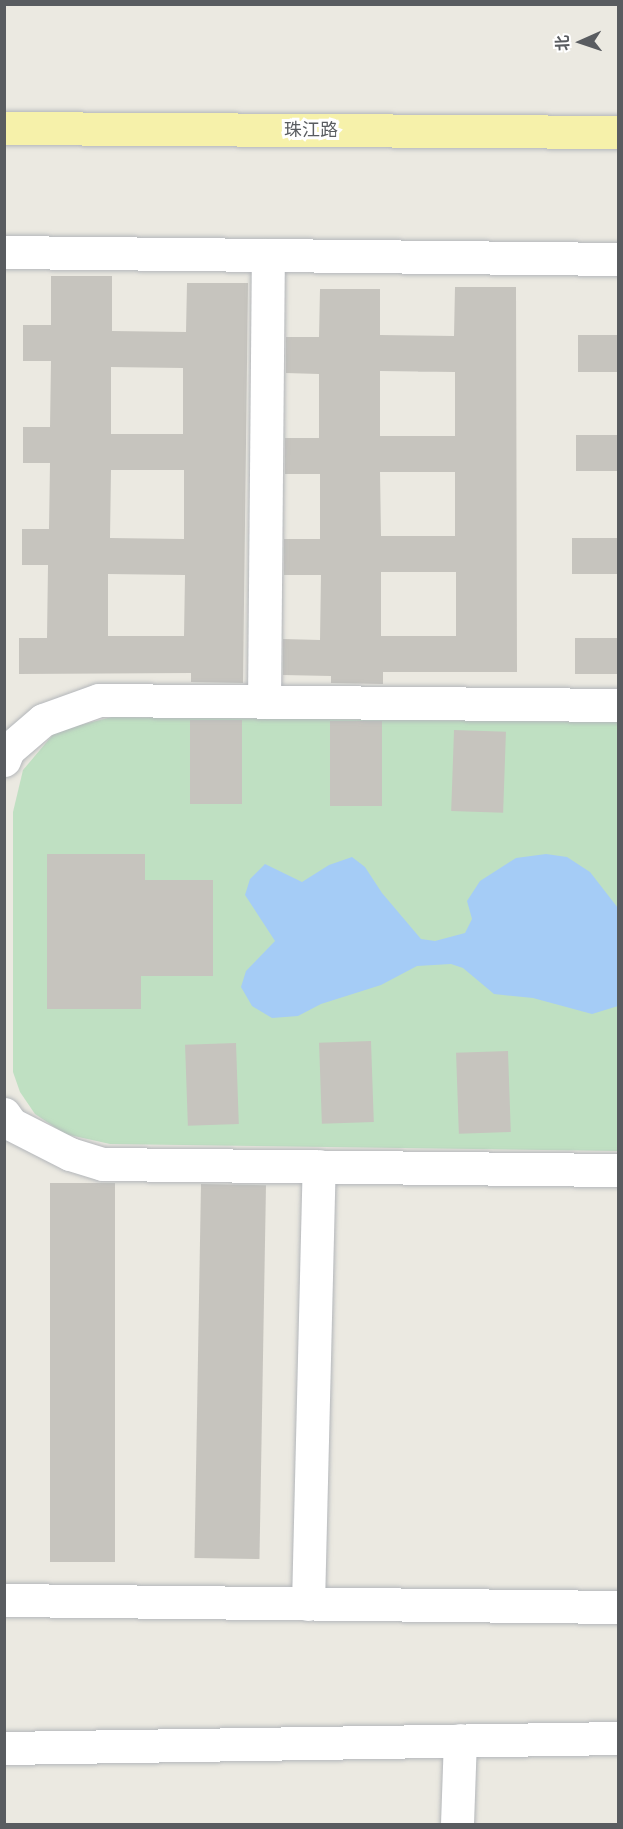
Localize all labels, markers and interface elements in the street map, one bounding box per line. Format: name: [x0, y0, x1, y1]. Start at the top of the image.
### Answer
north arrow: [551, 12, 611, 72]
text: 北: [554, 35, 571, 51]
street label: 珠江路: [284, 119, 338, 141]

